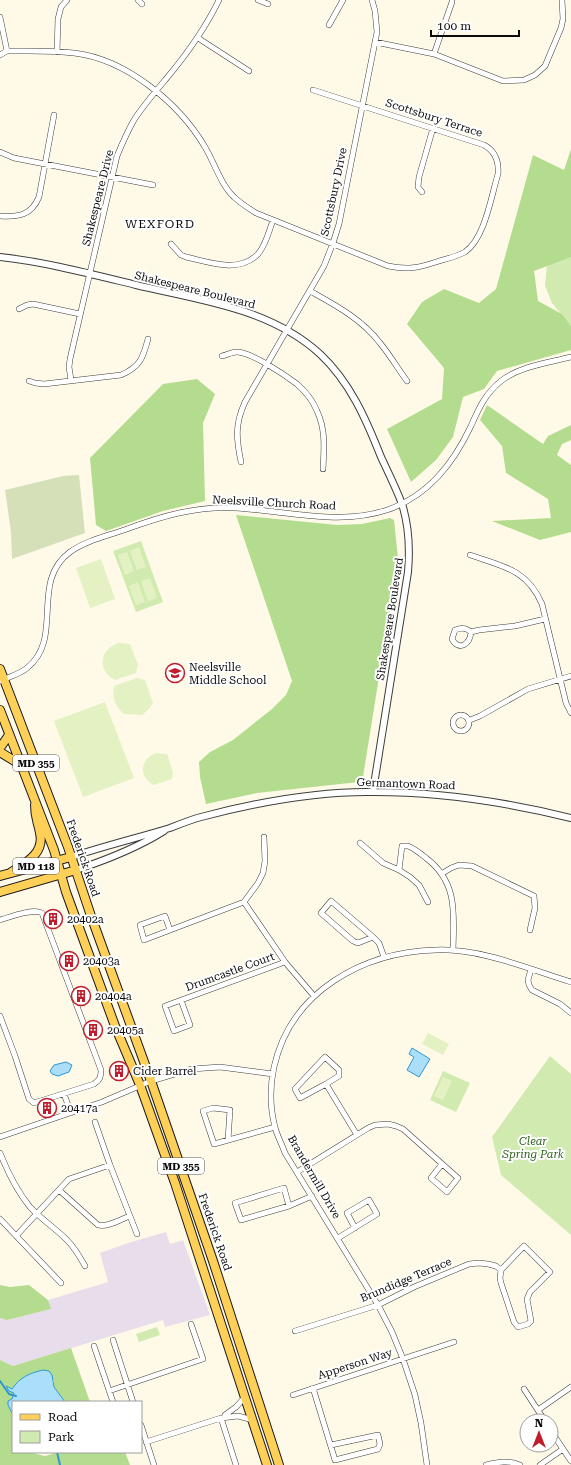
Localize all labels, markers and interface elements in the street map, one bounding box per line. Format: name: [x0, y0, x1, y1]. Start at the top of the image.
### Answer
scale bar: [431, 12, 519, 38]
text: 100 m: [437, 19, 471, 33]
street label: Scottsbury Terrace: [384, 96, 484, 140]
street label: Scottsbury Drive: [318, 147, 350, 237]
street label: Shakespeare Drive: [80, 148, 116, 248]
district label: WEXFORD: [125, 217, 195, 231]
street label: Shakespeare Boulevard: [133, 269, 257, 311]
street label: Neelsville Church Road: [212, 493, 336, 513]
street label: Shakespeare Boulevard: [374, 557, 406, 681]
place label: Neelsville Middle School: [189, 661, 267, 687]
school or university icon: Neelsville Middle School: [164, 662, 186, 684]
road number: MD 355: [13, 755, 59, 771]
street label: Germantown Road: [356, 776, 456, 792]
street label: Frederick Road: [64, 818, 102, 898]
road number: MD 118: [13, 858, 59, 874]
building icon: 20402a: [42, 908, 64, 930]
place label: 20402a: [67, 913, 104, 926]
building icon: 20403a: [58, 950, 80, 972]
street label: Drumcastle Court: [184, 950, 276, 994]
place label: 20403a: [83, 955, 120, 968]
building icon: 20404a: [70, 985, 92, 1007]
place label: 20404a: [95, 990, 132, 1003]
building icon: 20405a: [82, 1019, 104, 1041]
place label: 20405a: [107, 1024, 144, 1037]
building icon: Cider Barrel: [108, 1060, 130, 1082]
place label: Cider Barrel: [133, 1065, 197, 1078]
building icon: 20417a: [36, 1097, 58, 1119]
place label: 20417a: [61, 1102, 98, 1115]
street label: Brandermill Drive: [285, 1133, 343, 1221]
park label: Clear Spring Park: [501, 1135, 564, 1161]
road number: MD 355: [158, 1158, 204, 1174]
street label: Frederick Road: [196, 1192, 234, 1272]
street label: Brundidge Terrace: [358, 1255, 454, 1305]
street label: Apperson Way: [316, 1346, 394, 1382]
legend: [12, 1401, 142, 1453]
text: Road: [48, 1410, 78, 1424]
north arrow: [519, 1413, 559, 1453]
text: N: [535, 1417, 544, 1430]
text: Park: [48, 1430, 75, 1444]

